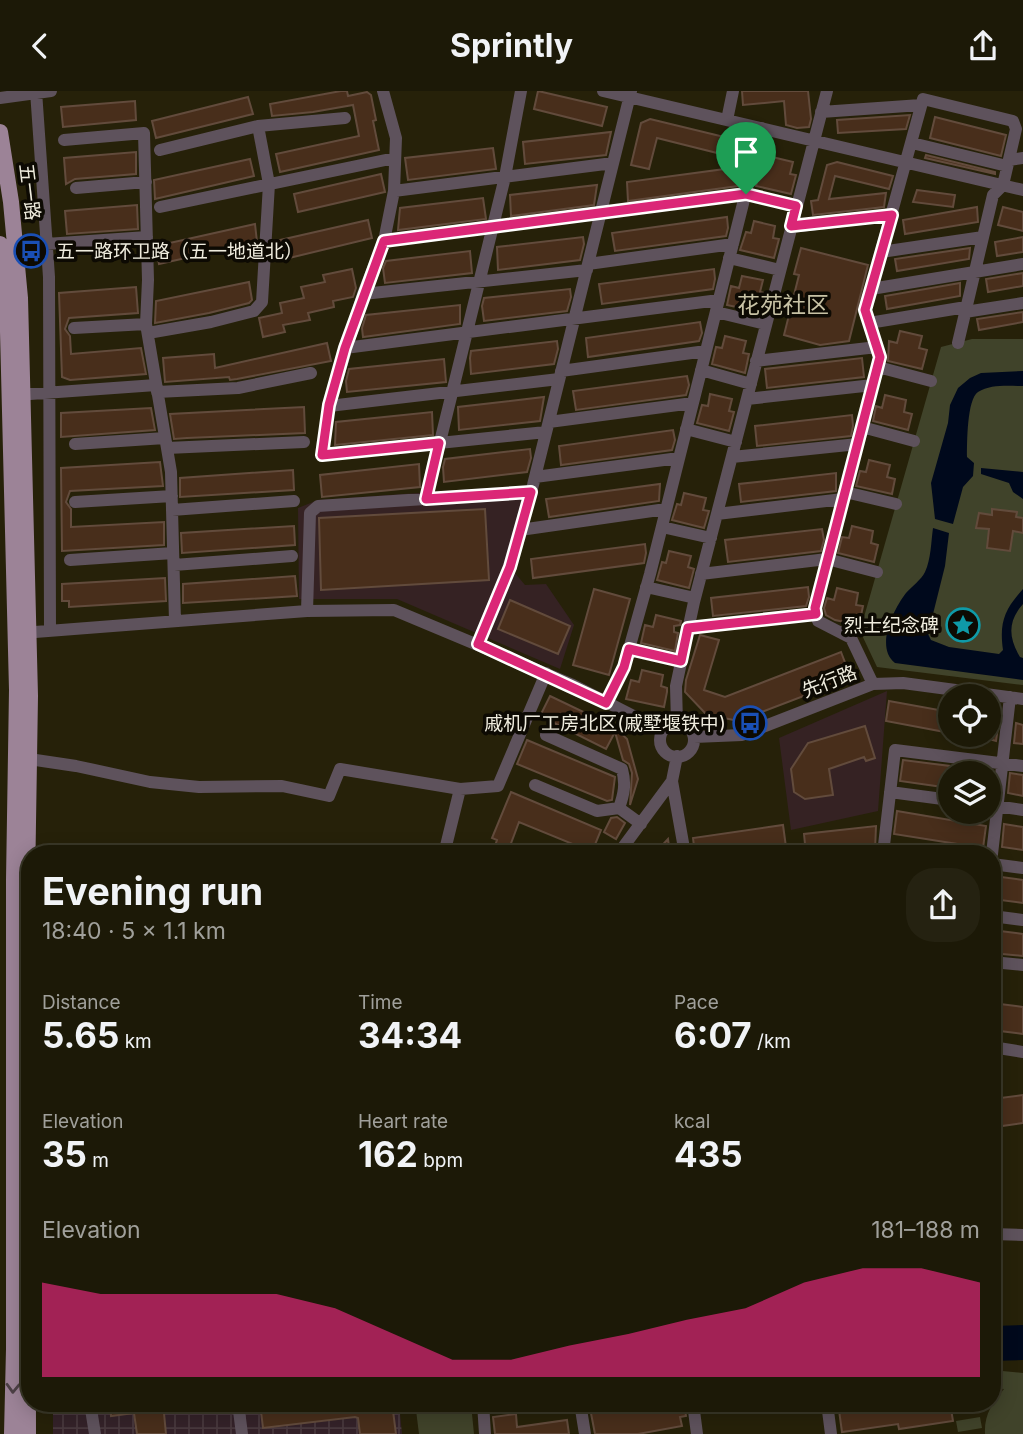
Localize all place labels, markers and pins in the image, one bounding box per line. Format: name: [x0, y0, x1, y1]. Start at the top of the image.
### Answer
pin: [716, 122, 776, 194]
bus stop icon: 五一路环卫路（五一地道北）: [12, 232, 50, 270]
place label: 五一路环卫路（五一地道北）: [56, 240, 303, 263]
place icon: 烈士纪念碑: [944, 606, 982, 644]
place label: 烈士纪念碑: [844, 614, 939, 637]
bus stop icon: 戚机厂工房北区(戚墅堰铁中): [731, 704, 769, 742]
place label: 戚机厂工房北区(戚墅堰铁中): [484, 712, 726, 735]

